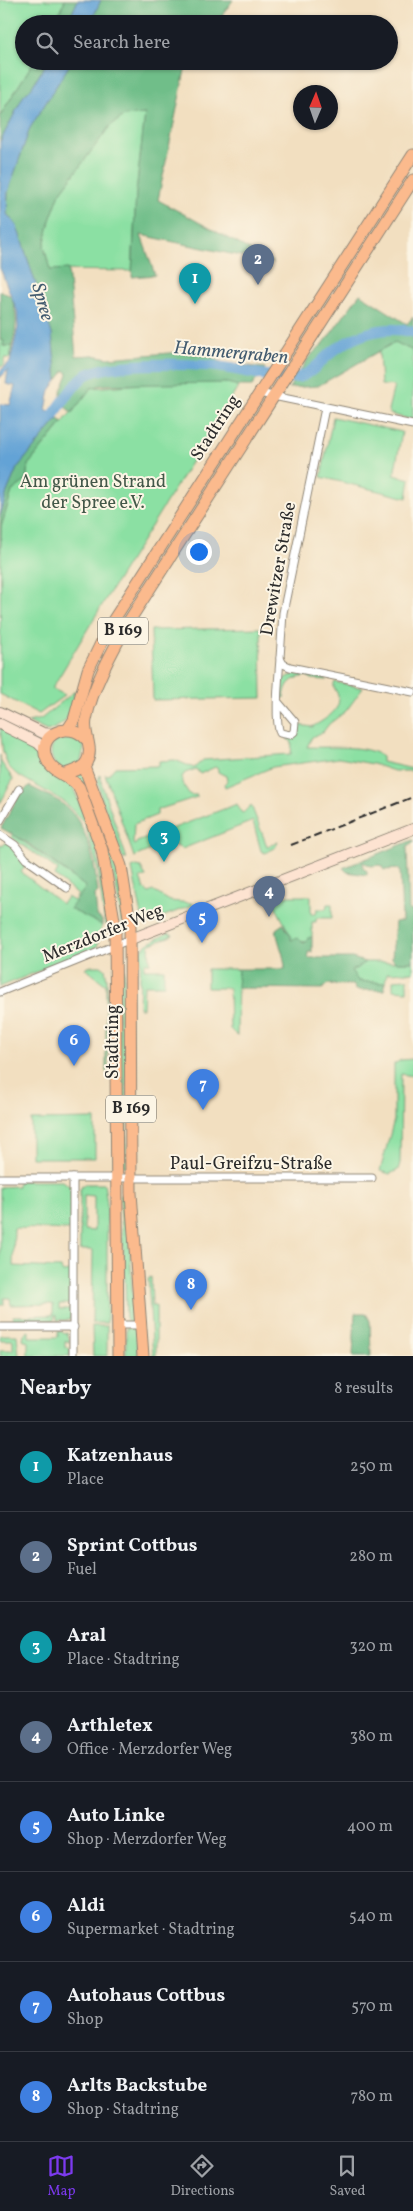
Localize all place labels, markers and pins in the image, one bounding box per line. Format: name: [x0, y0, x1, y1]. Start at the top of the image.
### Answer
pin: 2: [242, 244, 274, 285]
pin: 1: [179, 263, 211, 304]
pin: 3: [148, 821, 180, 862]
pin: 4: [253, 876, 285, 917]
pin: 5: [186, 902, 218, 943]
pin: 6: [58, 1025, 90, 1066]
pin: 7: [187, 1069, 219, 1110]
pin: 8: [175, 1269, 207, 1310]

